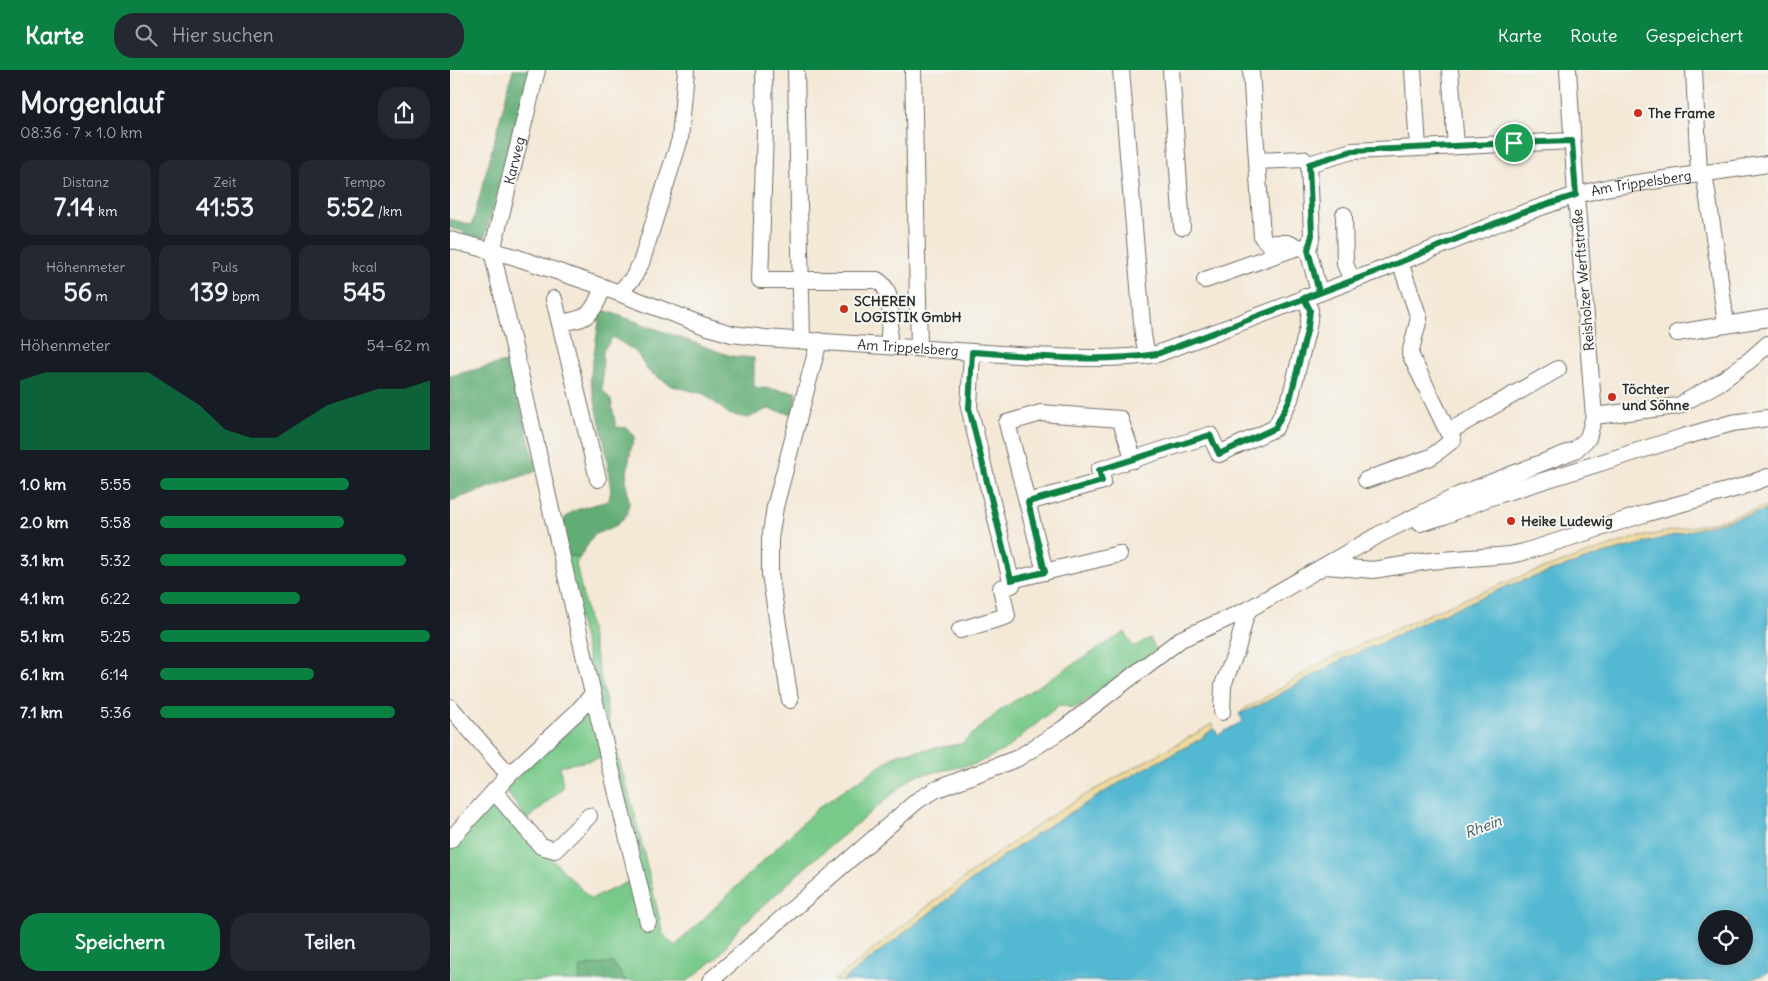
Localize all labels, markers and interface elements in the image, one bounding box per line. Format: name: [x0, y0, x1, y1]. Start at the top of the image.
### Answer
search box: [114, 13, 464, 58]
text: Karte: [25, 20, 84, 50]
icon: search: [132, 21, 160, 49]
text: Hier suchen: [172, 23, 274, 47]
text: Karte: [1498, 24, 1542, 47]
text: Route: [1570, 24, 1617, 47]
text: Gespeichert: [1645, 24, 1743, 47]
text: Morgenlauf: [20, 85, 164, 121]
button: share: [378, 87, 430, 139]
place label: The Frame: [1648, 104, 1715, 122]
marker: The Frame: [1632, 107, 1644, 119]
text: 08:36 · 7 × 1.0 km: [20, 122, 143, 142]
pin: [1493, 122, 1535, 164]
icon: arrive: [1500, 129, 1528, 157]
street label: Karweg: [500, 135, 529, 186]
street label: Am Trippelsberg: [1589, 166, 1692, 200]
text: Distanz: [62, 173, 109, 191]
text: Zeit: [214, 173, 236, 191]
text: Tempo: [343, 173, 385, 191]
text: 7.14: [54, 191, 95, 223]
text: 41:53: [196, 191, 254, 223]
text: 5:52: [326, 191, 374, 223]
text: km: [95, 202, 117, 220]
text: /km: [374, 202, 402, 220]
street label: Reisholzer Werftstraße: [1568, 208, 1598, 352]
text: Höhenmeter: [46, 258, 125, 276]
text: Puls: [212, 258, 238, 276]
text: kcal: [352, 258, 377, 276]
text: 56: [63, 276, 92, 308]
text: 139: [190, 276, 229, 308]
text: 545: [343, 276, 386, 308]
text: m: [92, 287, 108, 305]
text: bpm: [229, 287, 260, 305]
place label: SCHEREN LOGISTIK GmbH: [854, 292, 961, 326]
marker: SCHEREN LOGISTIK GmbH: [838, 303, 850, 315]
text: Höhenmeter: [20, 335, 111, 355]
text: 54–62 m: [367, 335, 430, 355]
street label: Am Trippelsberg: [857, 335, 959, 360]
place label: Töchter und Söhne: [1622, 380, 1690, 414]
marker: Töchter und Söhne: [1606, 391, 1618, 403]
text: 1.0 km: [20, 474, 66, 494]
text: 5:55: [100, 474, 131, 494]
text: 2.0 km: [20, 512, 69, 532]
text: 5:58: [100, 512, 131, 532]
place label: Heike Ludewig: [1521, 512, 1613, 530]
marker: Heike Ludewig: [1505, 515, 1517, 527]
text: 3.1 km: [20, 550, 64, 570]
text: 5:32: [100, 550, 131, 570]
text: 4.1 km: [20, 588, 64, 608]
text: 6:22: [100, 588, 130, 608]
text: 5.1 km: [20, 626, 64, 646]
text: 5:25: [100, 626, 131, 646]
text: 6.1 km: [20, 664, 64, 684]
text: 6:14: [100, 664, 128, 684]
text: 7.1 km: [20, 702, 63, 722]
text: 5:36: [100, 702, 131, 722]
water label: Rhein: [1462, 811, 1504, 842]
map controls: [1698, 910, 1753, 965]
button: locate: [1698, 910, 1753, 965]
button: Speichern: [20, 913, 220, 971]
button: Teilen: [230, 913, 430, 971]

